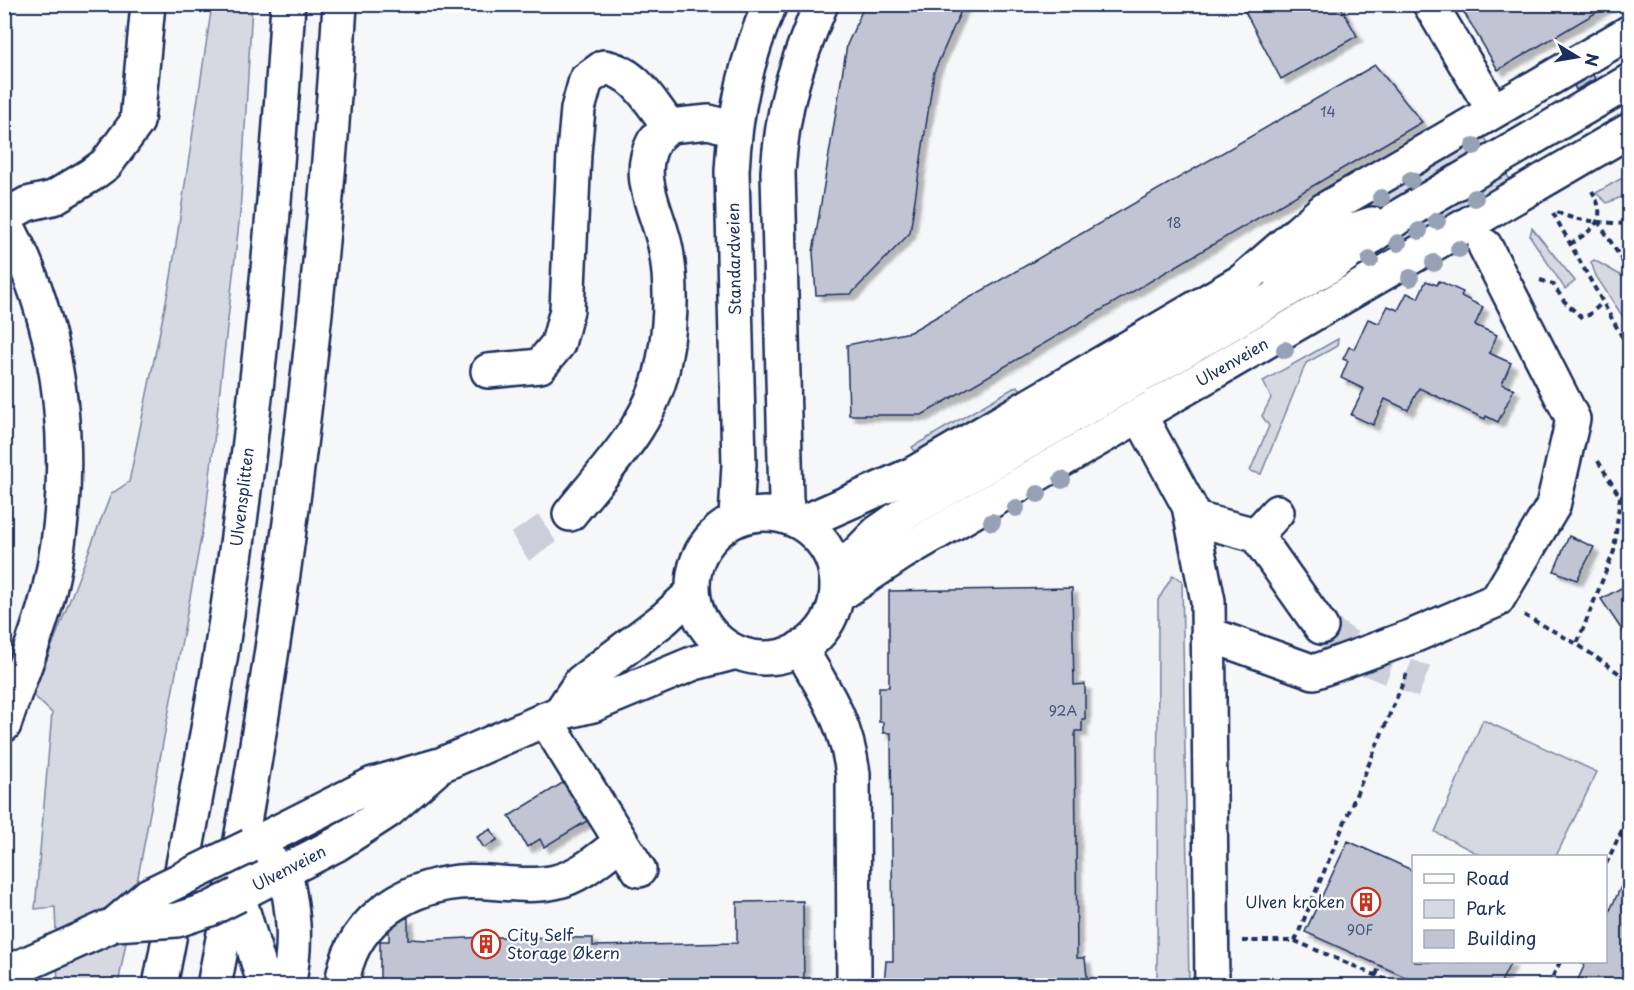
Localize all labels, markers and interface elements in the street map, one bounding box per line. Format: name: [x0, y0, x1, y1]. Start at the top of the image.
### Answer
north arrow: [1547, 27, 1607, 87]
text: N: [1580, 52, 1606, 69]
house number: 14: [1320, 101, 1336, 122]
street label: Standardveien: [720, 203, 746, 315]
house number: 18: [1166, 212, 1182, 233]
street label: Ulvenveien: [1191, 331, 1272, 392]
street label: Ulvensplitten: [223, 446, 259, 548]
house number: 92A: [1049, 700, 1077, 721]
street label: Ulvenveien: [247, 838, 330, 896]
legend: [1412, 855, 1607, 963]
text: Road: [1466, 864, 1510, 891]
building icon: Ulven kroken: [1350, 886, 1382, 918]
place label: Ulven kroken: [1245, 889, 1345, 913]
text: Park: [1466, 894, 1506, 921]
house number: 90F: [1347, 919, 1373, 940]
place label: City Self Storage Økern: [507, 922, 620, 964]
text: Building: [1466, 924, 1536, 951]
building icon: City Self Storage Økern: [470, 928, 502, 960]

